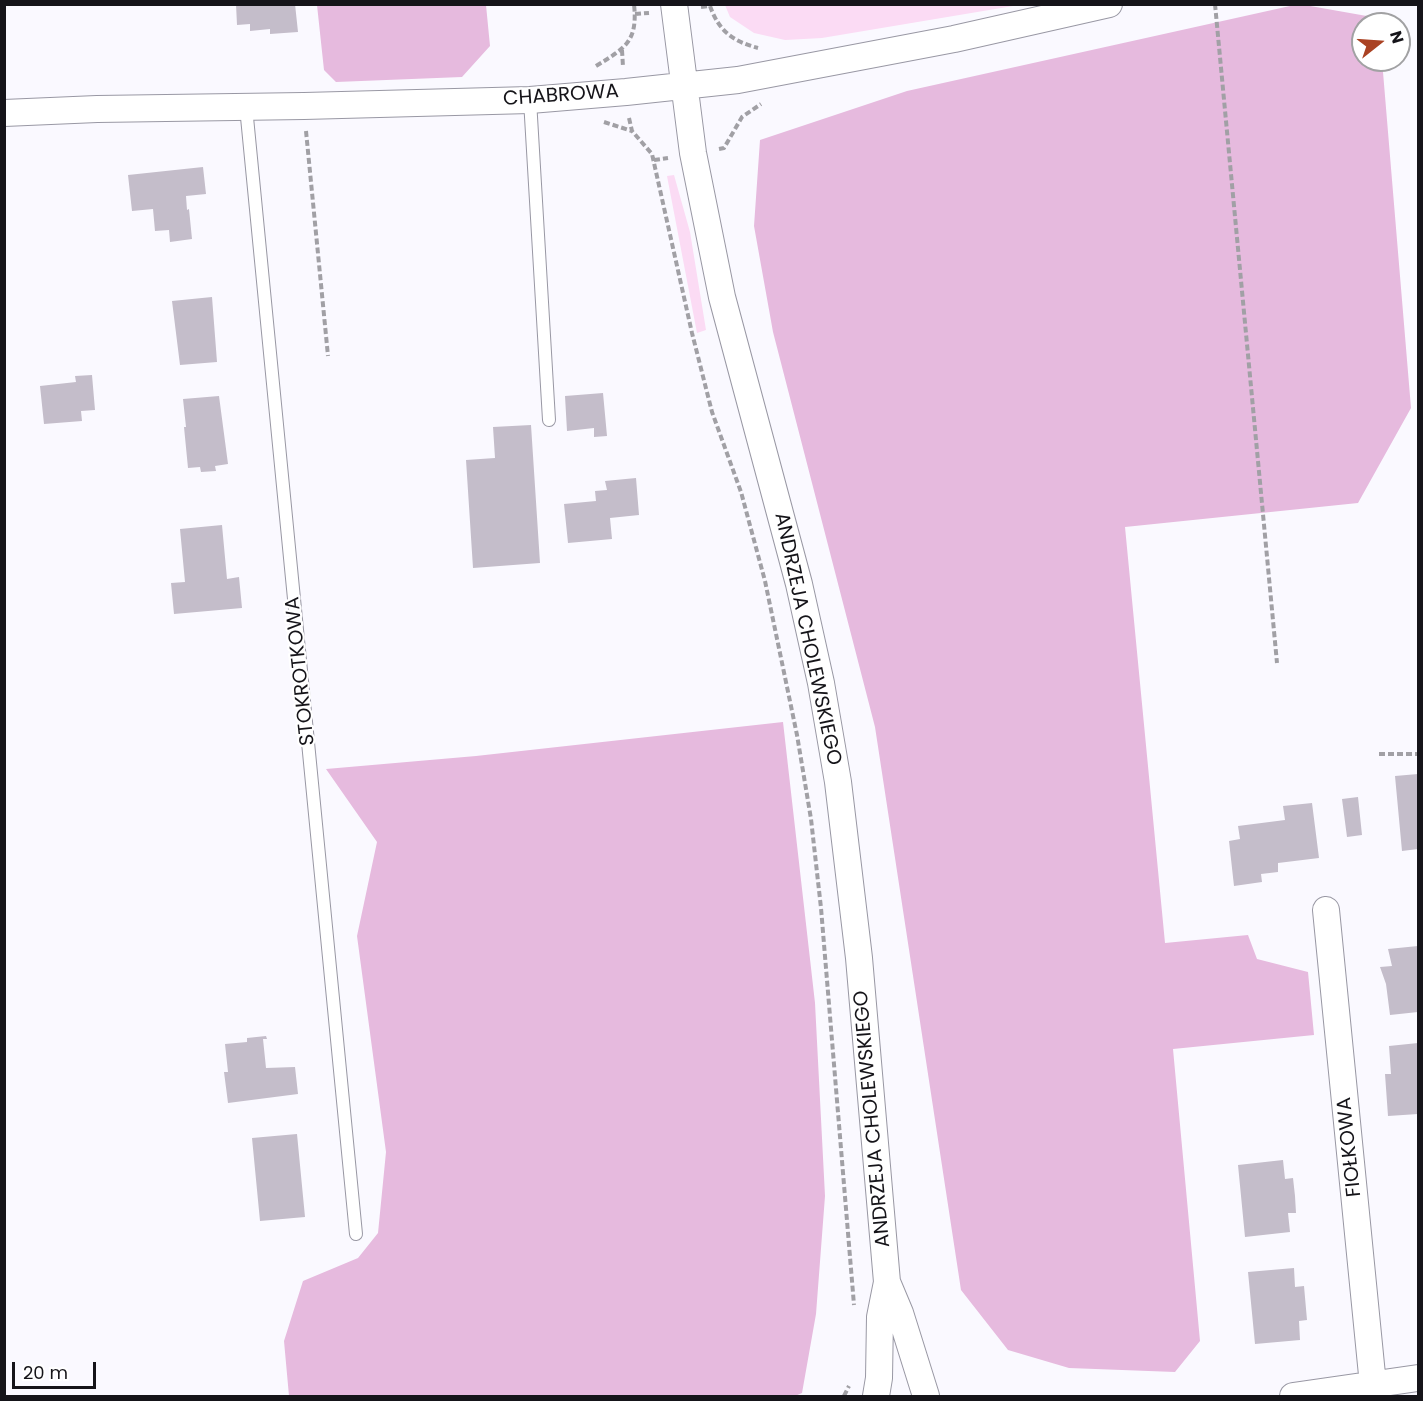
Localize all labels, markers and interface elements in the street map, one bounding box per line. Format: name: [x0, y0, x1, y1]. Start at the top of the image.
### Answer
north arrow: [1351, 12, 1411, 72]
text: N: [1384, 28, 1410, 46]
street label: CHABROWA: [502, 80, 620, 112]
street label: ANDRZEJA CHOLEWSKIEGO: [768, 510, 846, 768]
street label: STOKROTKOWA: [281, 595, 321, 747]
street label: ANDRZEJA CHOLEWSKIEGO: [850, 989, 896, 1249]
street label: FIOŁKOWA: [1333, 1096, 1367, 1198]
scale bar: [15, 1350, 99, 1388]
text: 20 m: [23, 1360, 68, 1385]

